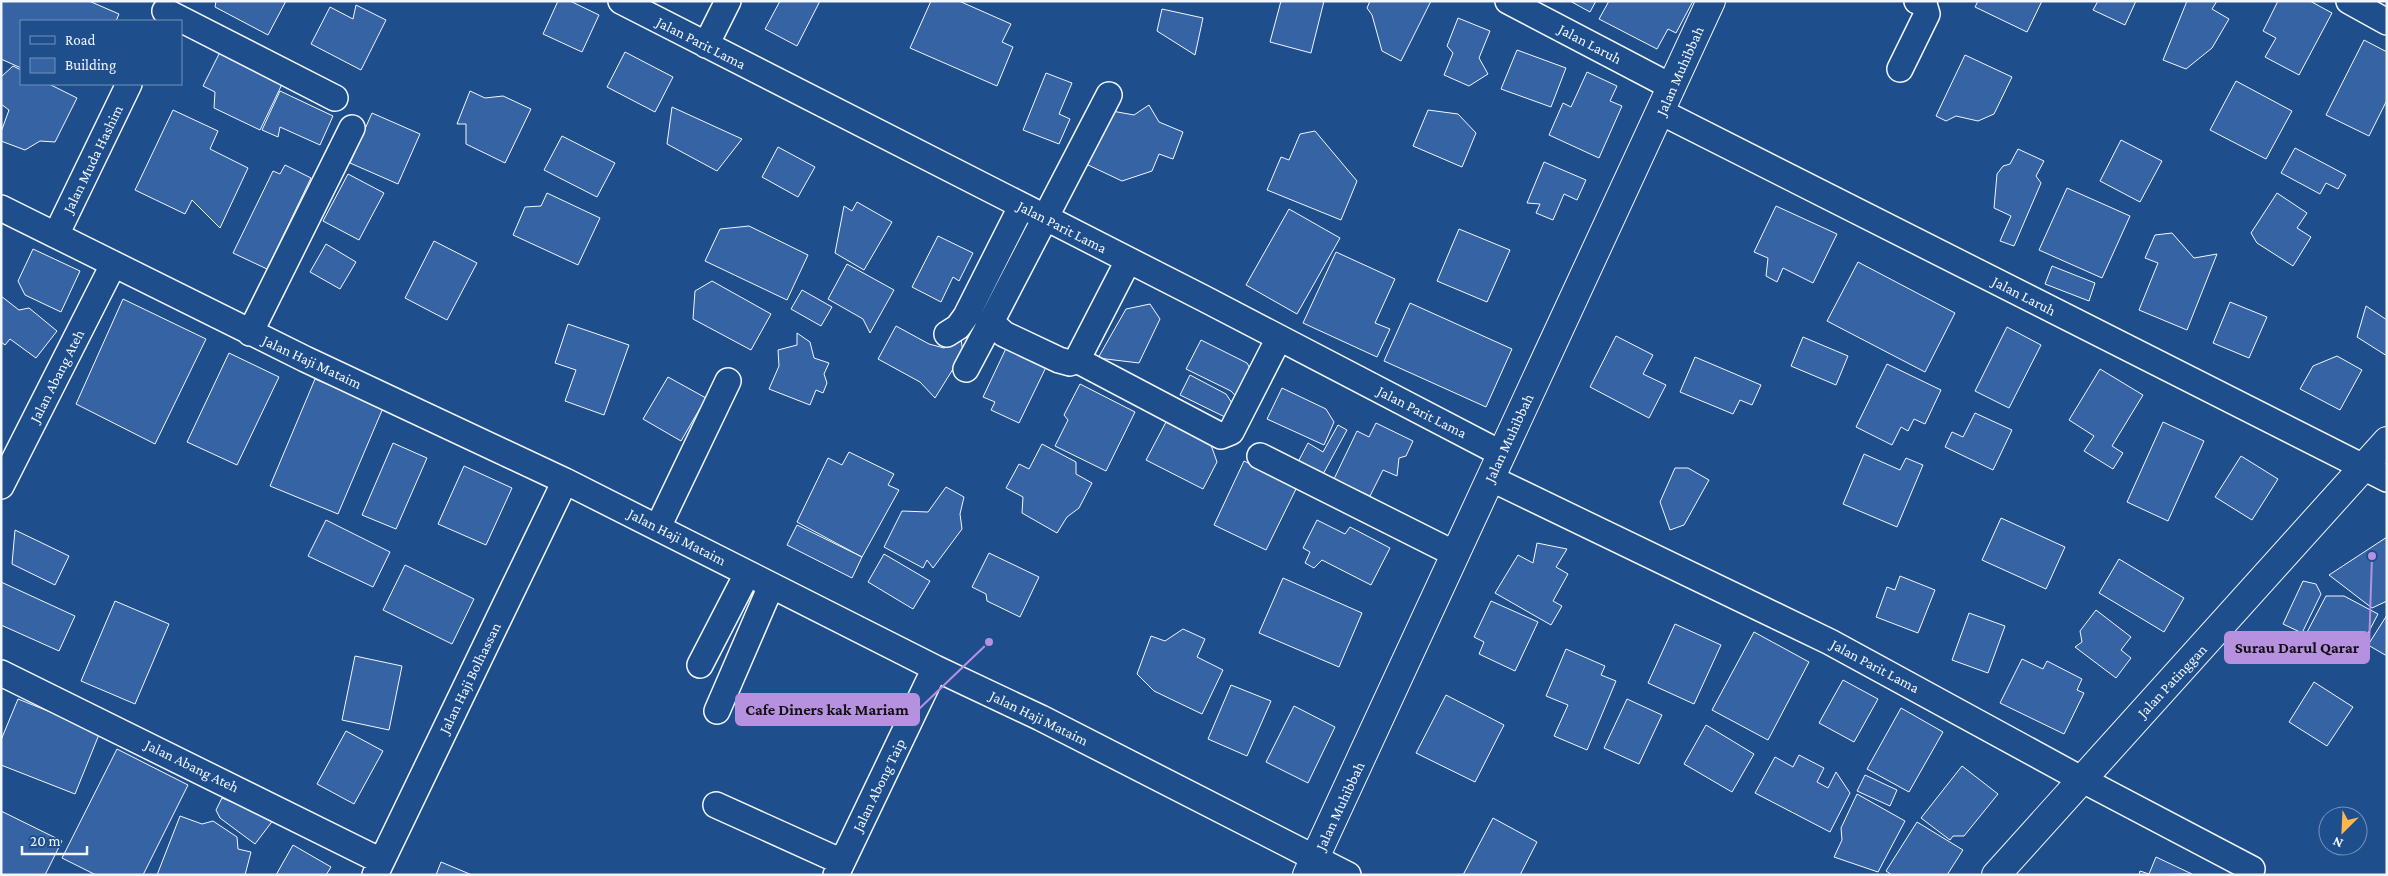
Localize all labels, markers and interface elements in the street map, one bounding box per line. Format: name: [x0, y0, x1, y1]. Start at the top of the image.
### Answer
street label: Jalan Parit Lama: [652, 13, 748, 73]
legend: [20, 20, 182, 85]
street label: Jalan Laruh: [1554, 20, 1624, 68]
street label: Jalan Muhibbah: [1652, 24, 1708, 120]
text: Road: [65, 32, 96, 48]
text: Building: [65, 57, 116, 74]
street label: Jalan Muda Hashim: [59, 103, 127, 218]
street label: Jalan Parit Lama: [1013, 197, 1109, 257]
street label: Jalan Laruh: [1987, 272, 2058, 320]
street label: Jalan Abang Ateh: [26, 327, 88, 427]
street label: Jalan Haji Mataim: [258, 331, 364, 393]
street label: Jalan Parit Lama: [1373, 382, 1469, 442]
street label: Jalan Muhibbah: [1481, 391, 1537, 487]
street label: Jalan Haji Mataim: [623, 505, 729, 569]
street label: Jalan Haji Bolhassan: [435, 620, 505, 738]
callout: Surau Darul Qarar: [2225, 632, 2369, 663]
street label: Jalan Parit Lama: [1826, 635, 1922, 697]
text: Surau Darul Qarar: [2235, 639, 2360, 656]
street label: Jalan Patinggan: [2133, 641, 2211, 723]
street label: Jalan Haji Mataim: [985, 686, 1091, 750]
callout: Cafe Diners kak Mariam: [736, 694, 919, 725]
text: Cafe Diners kak Mariam: [745, 701, 909, 718]
street label: Jalan Abang Ateh: [140, 736, 241, 797]
street label: Jalan Abong Taip: [849, 736, 909, 836]
street label: Jalan Muhibbah: [1312, 759, 1368, 855]
north arrow: [2318, 806, 2368, 856]
scale bar: [22, 824, 88, 856]
text: 20 m: [30, 833, 61, 849]
text: N: [2330, 833, 2345, 852]

